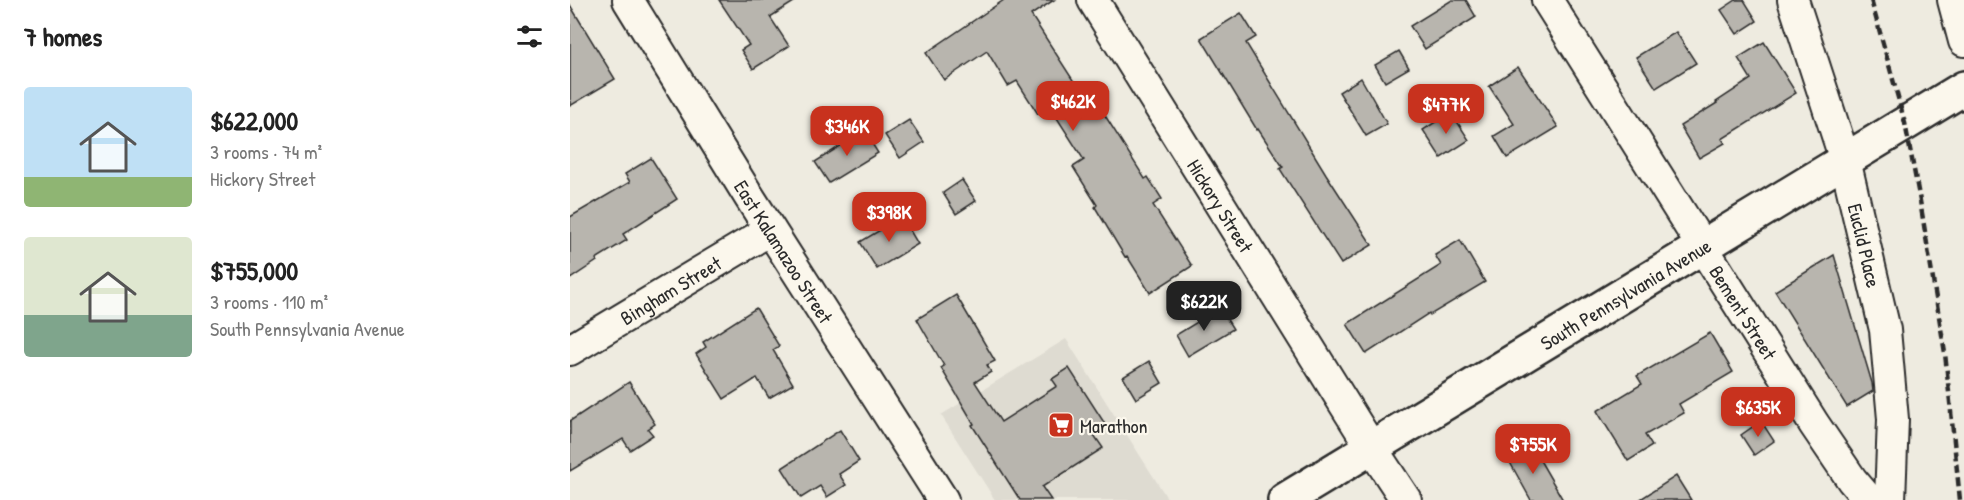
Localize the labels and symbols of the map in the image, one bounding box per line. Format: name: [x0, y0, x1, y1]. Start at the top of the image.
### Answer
pin: $462K: [1031, 81, 1115, 132]
pin: $477K: [1404, 84, 1488, 135]
pin: $346K: [805, 106, 889, 157]
street label: Hickory Street: [1182, 154, 1261, 258]
street label: East Kalamazoo Street: [729, 175, 840, 329]
pin: $398K: [847, 192, 931, 243]
street label: Euclid Place: [1842, 201, 1888, 290]
street label: South Pennsylvania Avenue: [1535, 231, 1716, 356]
street label: Bingham Street: [615, 248, 727, 331]
street label: Bement Street: [1704, 260, 1784, 366]
pin: $622K: [1162, 281, 1246, 332]
pin: $635K: [1716, 387, 1800, 438]
supermarket icon: Marathon: [1046, 410, 1076, 440]
place label: Marathon: [1080, 412, 1148, 439]
pin: $755K: [1491, 424, 1575, 475]

